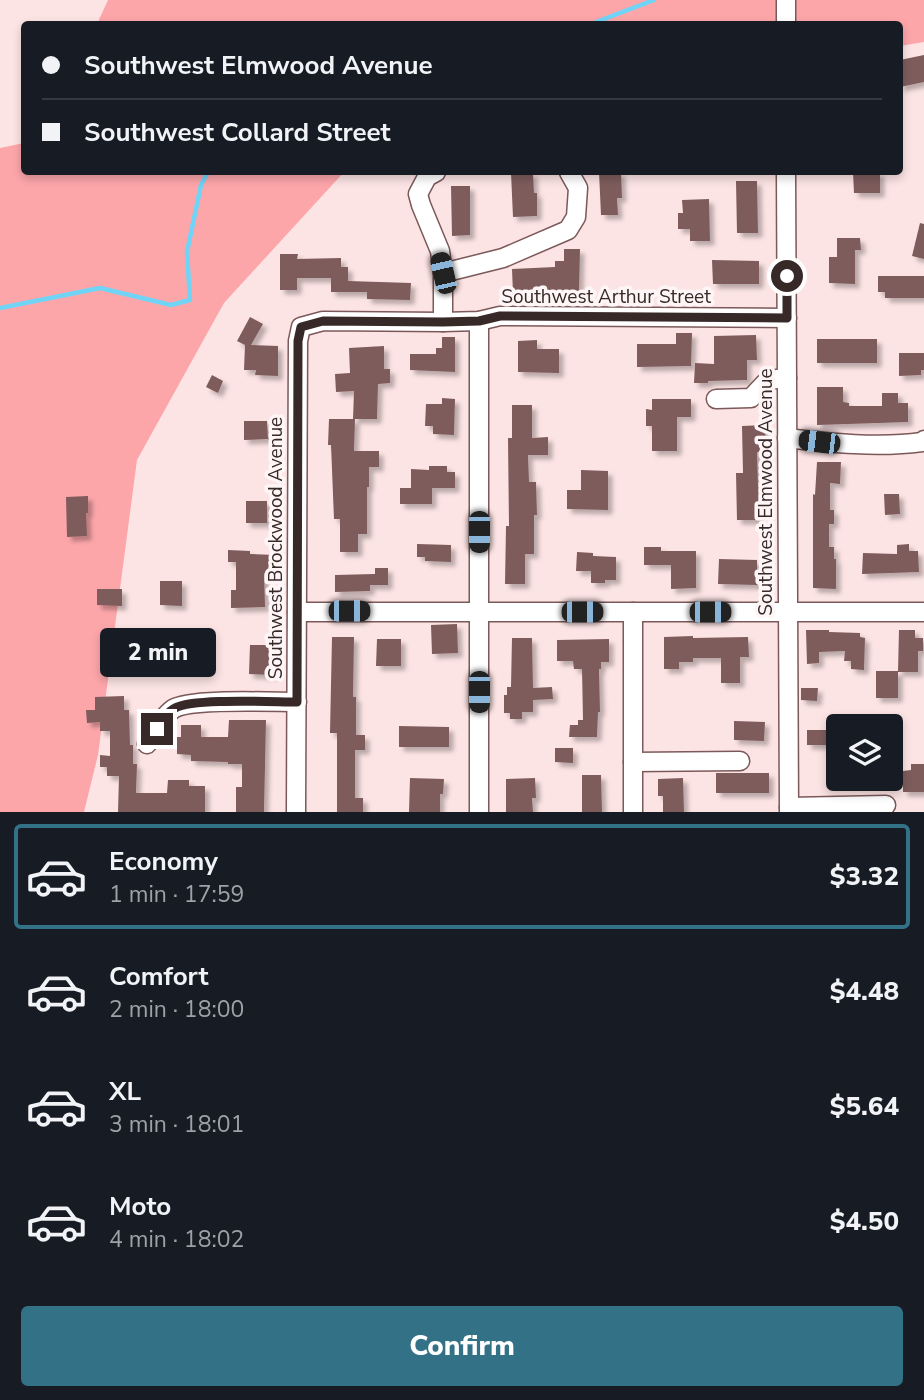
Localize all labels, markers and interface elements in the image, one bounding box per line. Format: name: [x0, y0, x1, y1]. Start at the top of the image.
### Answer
text: Southwest Elmwood Avenue: [84, 48, 433, 83]
text: Southwest Collard Street: [84, 115, 391, 150]
car: [429, 250, 458, 296]
route start: [771, 260, 803, 292]
street label: Southwest Arthur Street: [501, 284, 711, 310]
street label: Southwest Elmwood Avenue: [753, 368, 779, 616]
street label: Southwest Brockwood Avenue: [263, 417, 289, 679]
car: [797, 429, 842, 455]
car: [469, 511, 490, 553]
car: [329, 601, 371, 622]
car: [562, 602, 604, 623]
car: [690, 602, 732, 623]
callout: 2 min: [99, 628, 215, 676]
text: 2 min: [128, 637, 188, 668]
car: [469, 671, 490, 713]
route end: [141, 713, 173, 745]
map controls: [826, 714, 903, 791]
button: layers: [826, 714, 903, 791]
text: Economy: [109, 844, 218, 879]
icon: car: [25, 845, 88, 908]
text: $3.32: [830, 859, 899, 894]
text: 1 min · 17:59: [109, 879, 244, 910]
text: Comfort: [109, 959, 209, 994]
icon: car: [25, 960, 88, 1023]
text: $4.48: [830, 974, 899, 1009]
text: 2 min · 18:00: [109, 994, 244, 1025]
text: XL: [109, 1074, 141, 1109]
icon: car: [25, 1075, 88, 1138]
text: $5.64: [830, 1089, 899, 1124]
text: 3 min · 18:01: [109, 1109, 244, 1140]
text: Moto: [109, 1189, 171, 1224]
icon: car: [25, 1190, 88, 1253]
text: $4.50: [830, 1204, 899, 1239]
text: 4 min · 18:02: [109, 1224, 244, 1255]
button: Confirm: [21, 1306, 903, 1386]

